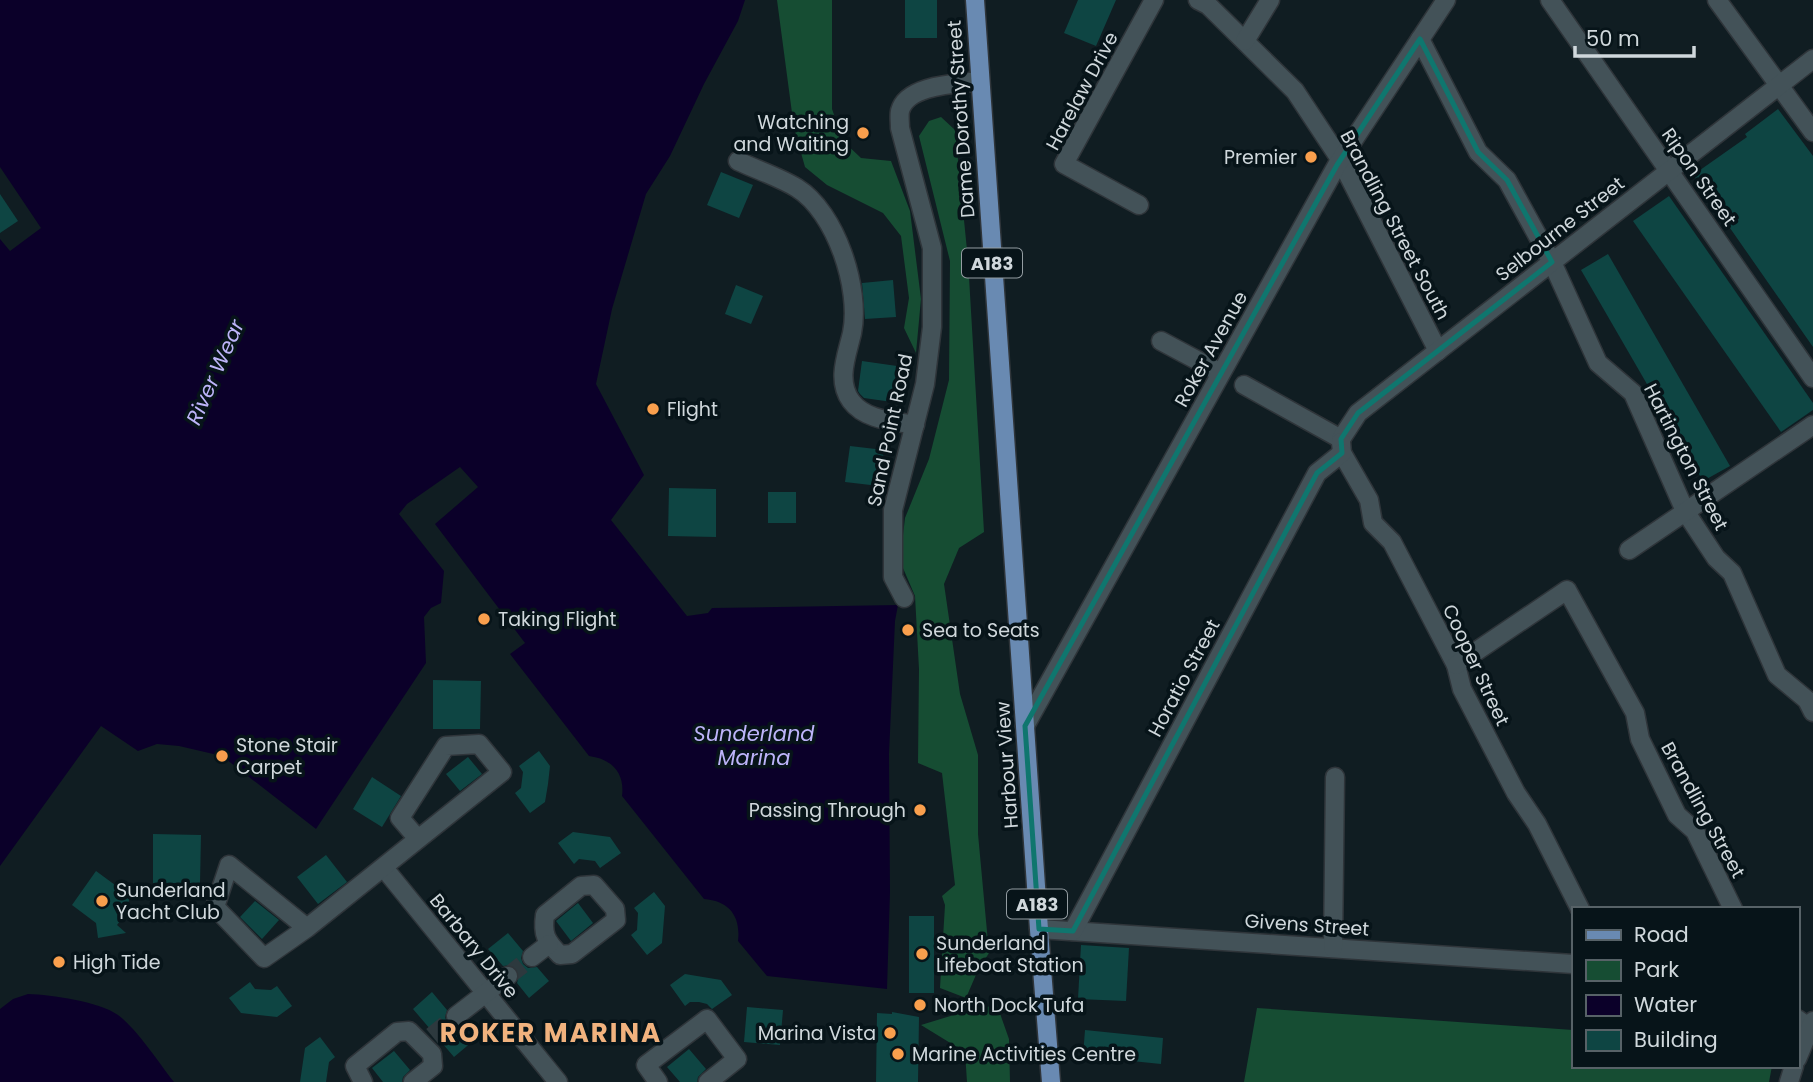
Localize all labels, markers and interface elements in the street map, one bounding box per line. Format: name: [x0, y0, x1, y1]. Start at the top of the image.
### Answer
scale bar: [1575, 14, 1694, 58]
street label: Dame Dorothy Street: [941, 19, 981, 219]
text: 50 m: [1586, 24, 1640, 53]
street label: Harelaw Drive: [1039, 27, 1125, 155]
place label: Watching and Waiting: [733, 109, 849, 158]
street label: Ripon Street: [1655, 123, 1743, 232]
marker: Watching and Waiting: [855, 125, 871, 141]
street label: Brandling Street South: [1333, 125, 1457, 325]
place label: Premier: [1224, 144, 1297, 171]
marker: Premier: [1303, 149, 1319, 165]
street label: Selbourne Street: [1490, 170, 1630, 288]
road number: A183: [962, 248, 1022, 278]
street label: Roker Avenue: [1168, 286, 1254, 412]
water label: River Wear: [179, 314, 252, 429]
street label: Sand Point Road: [861, 351, 919, 509]
street label: Hartington Street: [1637, 379, 1735, 535]
place label: Flight: [667, 396, 718, 423]
marker: Flight: [645, 401, 661, 417]
street label: Cooper Street: [1436, 600, 1516, 730]
place label: Taking Flight: [498, 606, 617, 633]
marker: Taking Flight: [476, 611, 492, 627]
street label: Horatio Street: [1142, 614, 1226, 742]
place label: Sea to Seats: [922, 617, 1040, 644]
marker: Sea to Seats: [900, 622, 916, 638]
street label: Harbour View: [989, 700, 1025, 829]
water label: Sunderland Marina: [693, 719, 815, 772]
place label: Stone Stair Carpet: [236, 732, 338, 781]
street label: Brandling Street: [1654, 737, 1752, 883]
marker: Stone Stair Carpet: [214, 748, 230, 764]
place label: Passing Through: [749, 797, 906, 824]
marker: Passing Through: [912, 802, 928, 818]
place label: Sunderland Yacht Club: [116, 877, 226, 926]
street label: Barbary Drive: [423, 888, 525, 1004]
road number: A183: [1007, 890, 1067, 918]
marker: Sunderland Yacht Club: [94, 893, 110, 909]
street label: Givens Street: [1244, 907, 1370, 943]
legend: [1572, 907, 1799, 1068]
text: Road: [1634, 920, 1689, 949]
place label: Sunderland Lifeboat Station: [936, 930, 1084, 979]
marker: Sunderland Lifeboat Station: [914, 946, 930, 962]
place label: High Tide: [73, 949, 160, 976]
marker: High Tide: [51, 954, 67, 970]
text: Park: [1634, 955, 1679, 984]
text: Water: [1634, 990, 1697, 1019]
place label: North Dock Tufa: [934, 992, 1084, 1019]
marker: North Dock Tufa: [912, 997, 928, 1013]
district label: ROKER MARINA: [440, 1015, 662, 1051]
place label: Marina Vista: [758, 1020, 876, 1047]
marker: Marina Vista: [882, 1025, 898, 1041]
text: Building: [1634, 1025, 1718, 1054]
place label: Marine Activities Centre: [912, 1041, 1136, 1068]
marker: Marine Activities Centre: [890, 1046, 906, 1062]

